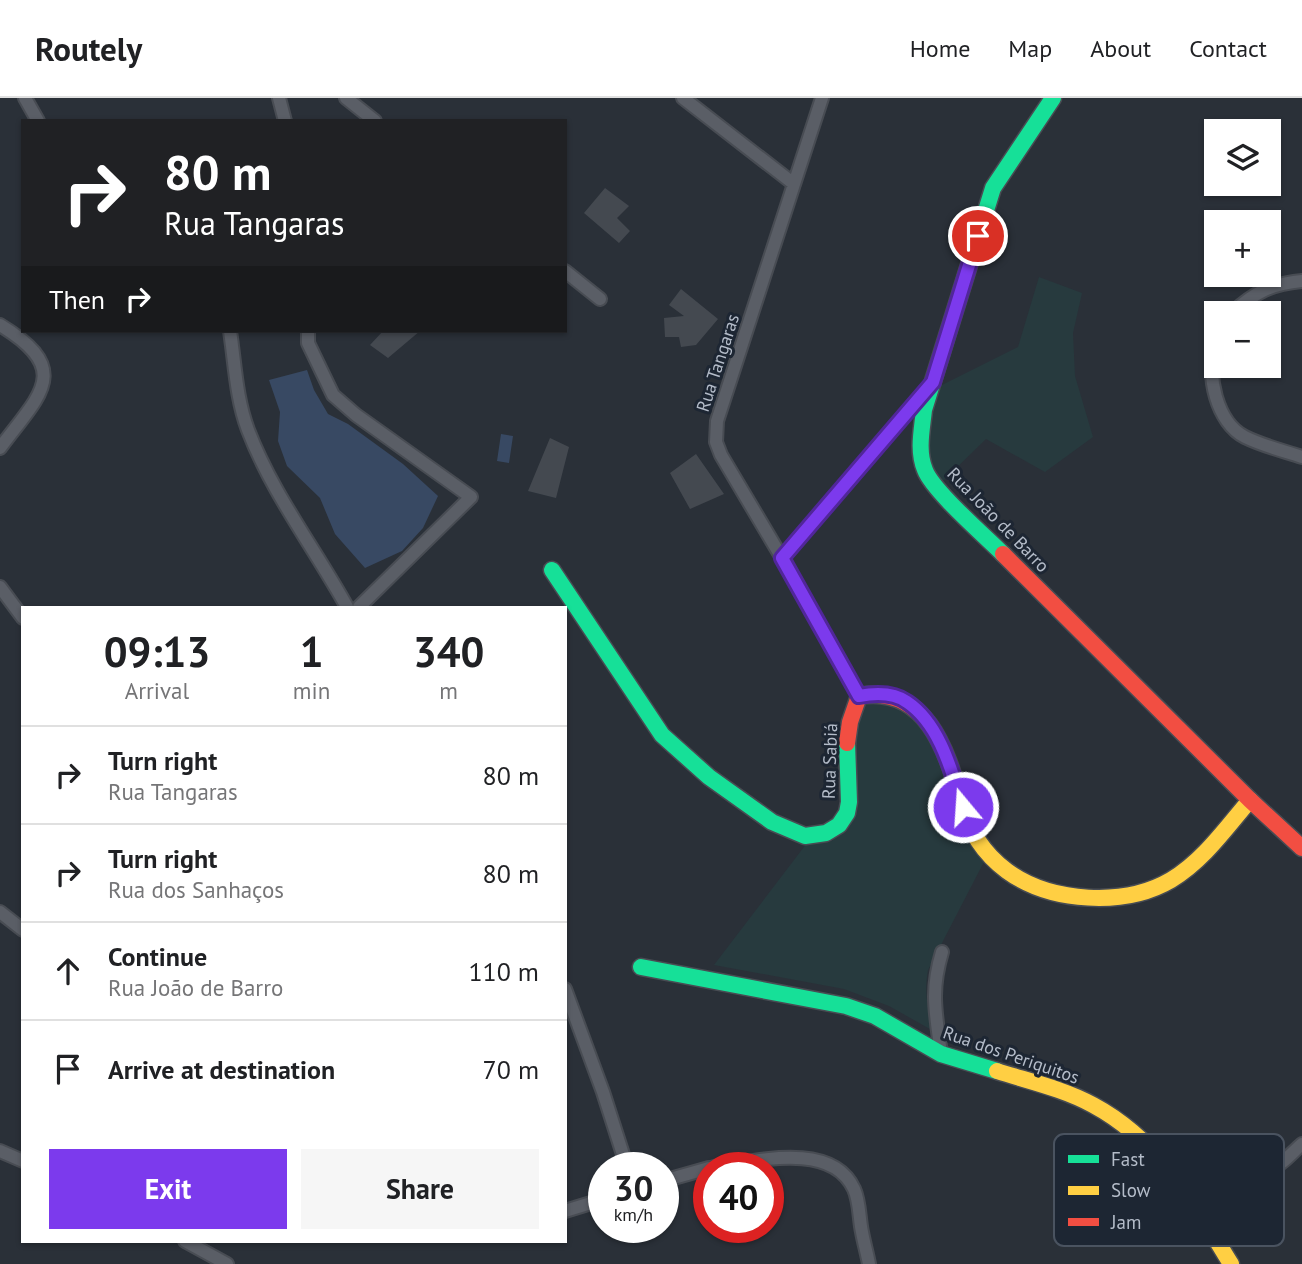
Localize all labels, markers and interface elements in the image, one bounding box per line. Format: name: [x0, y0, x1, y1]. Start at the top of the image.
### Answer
text: Routely: [35, 27, 142, 70]
text: Home: [910, 33, 970, 64]
text: Map: [1008, 33, 1052, 64]
text: About: [1090, 33, 1151, 64]
text: Contact: [1189, 33, 1267, 64]
map controls: [1204, 119, 1281, 378]
button: layers: [1204, 119, 1281, 196]
text: 80 m: [164, 140, 271, 204]
icon: right: [49, 147, 140, 238]
text: Rua Tangaras: [164, 202, 344, 244]
pin: [948, 206, 1008, 266]
button: +: [1204, 210, 1281, 287]
icon: arrive: [959, 217, 997, 255]
icon: right: [119, 280, 157, 318]
text: Then: [49, 283, 105, 316]
button: −: [1204, 301, 1281, 378]
street label: Rua Tangaras: [691, 311, 744, 415]
street label: Rua João de Barro: [942, 462, 1054, 577]
text: 09:13: [104, 624, 210, 679]
text: 1: [300, 624, 323, 679]
text: 340: [413, 624, 484, 679]
text: Arrival: [125, 676, 189, 705]
text: min: [293, 676, 330, 705]
text: m: [439, 676, 458, 705]
street label: Rua Sabiá: [817, 723, 842, 799]
text: Turn right: [108, 744, 217, 777]
icon: right: [49, 756, 87, 794]
text: 80 m: [483, 759, 539, 792]
position arrow: [926, 770, 1000, 844]
text: Rua Tangaras: [108, 777, 238, 806]
text: Turn right: [108, 842, 217, 875]
icon: right: [49, 854, 87, 892]
text: 80 m: [483, 857, 539, 890]
text: Rua dos Sanhaços: [108, 875, 284, 904]
text: Continue: [108, 940, 207, 973]
icon: ahead: [49, 952, 87, 990]
text: 110 m: [468, 955, 539, 988]
text: Rua João de Barro: [108, 973, 283, 1002]
street label: Rua dos Periquitos: [940, 1020, 1082, 1089]
icon: arrive: [49, 1050, 87, 1088]
text: Arrive at destination: [108, 1053, 335, 1086]
text: 70 m: [483, 1053, 539, 1086]
legend: [1054, 1134, 1284, 1246]
text: Fast: [1111, 1147, 1145, 1171]
button: Exit: [49, 1149, 287, 1229]
button: Share: [301, 1149, 539, 1229]
speed limit sign: 40: [693, 1152, 784, 1243]
text: 30: [614, 1165, 653, 1211]
text: Slow: [1111, 1178, 1151, 1202]
text: km/h: [614, 1203, 653, 1226]
text: Jam: [1110, 1210, 1141, 1234]

